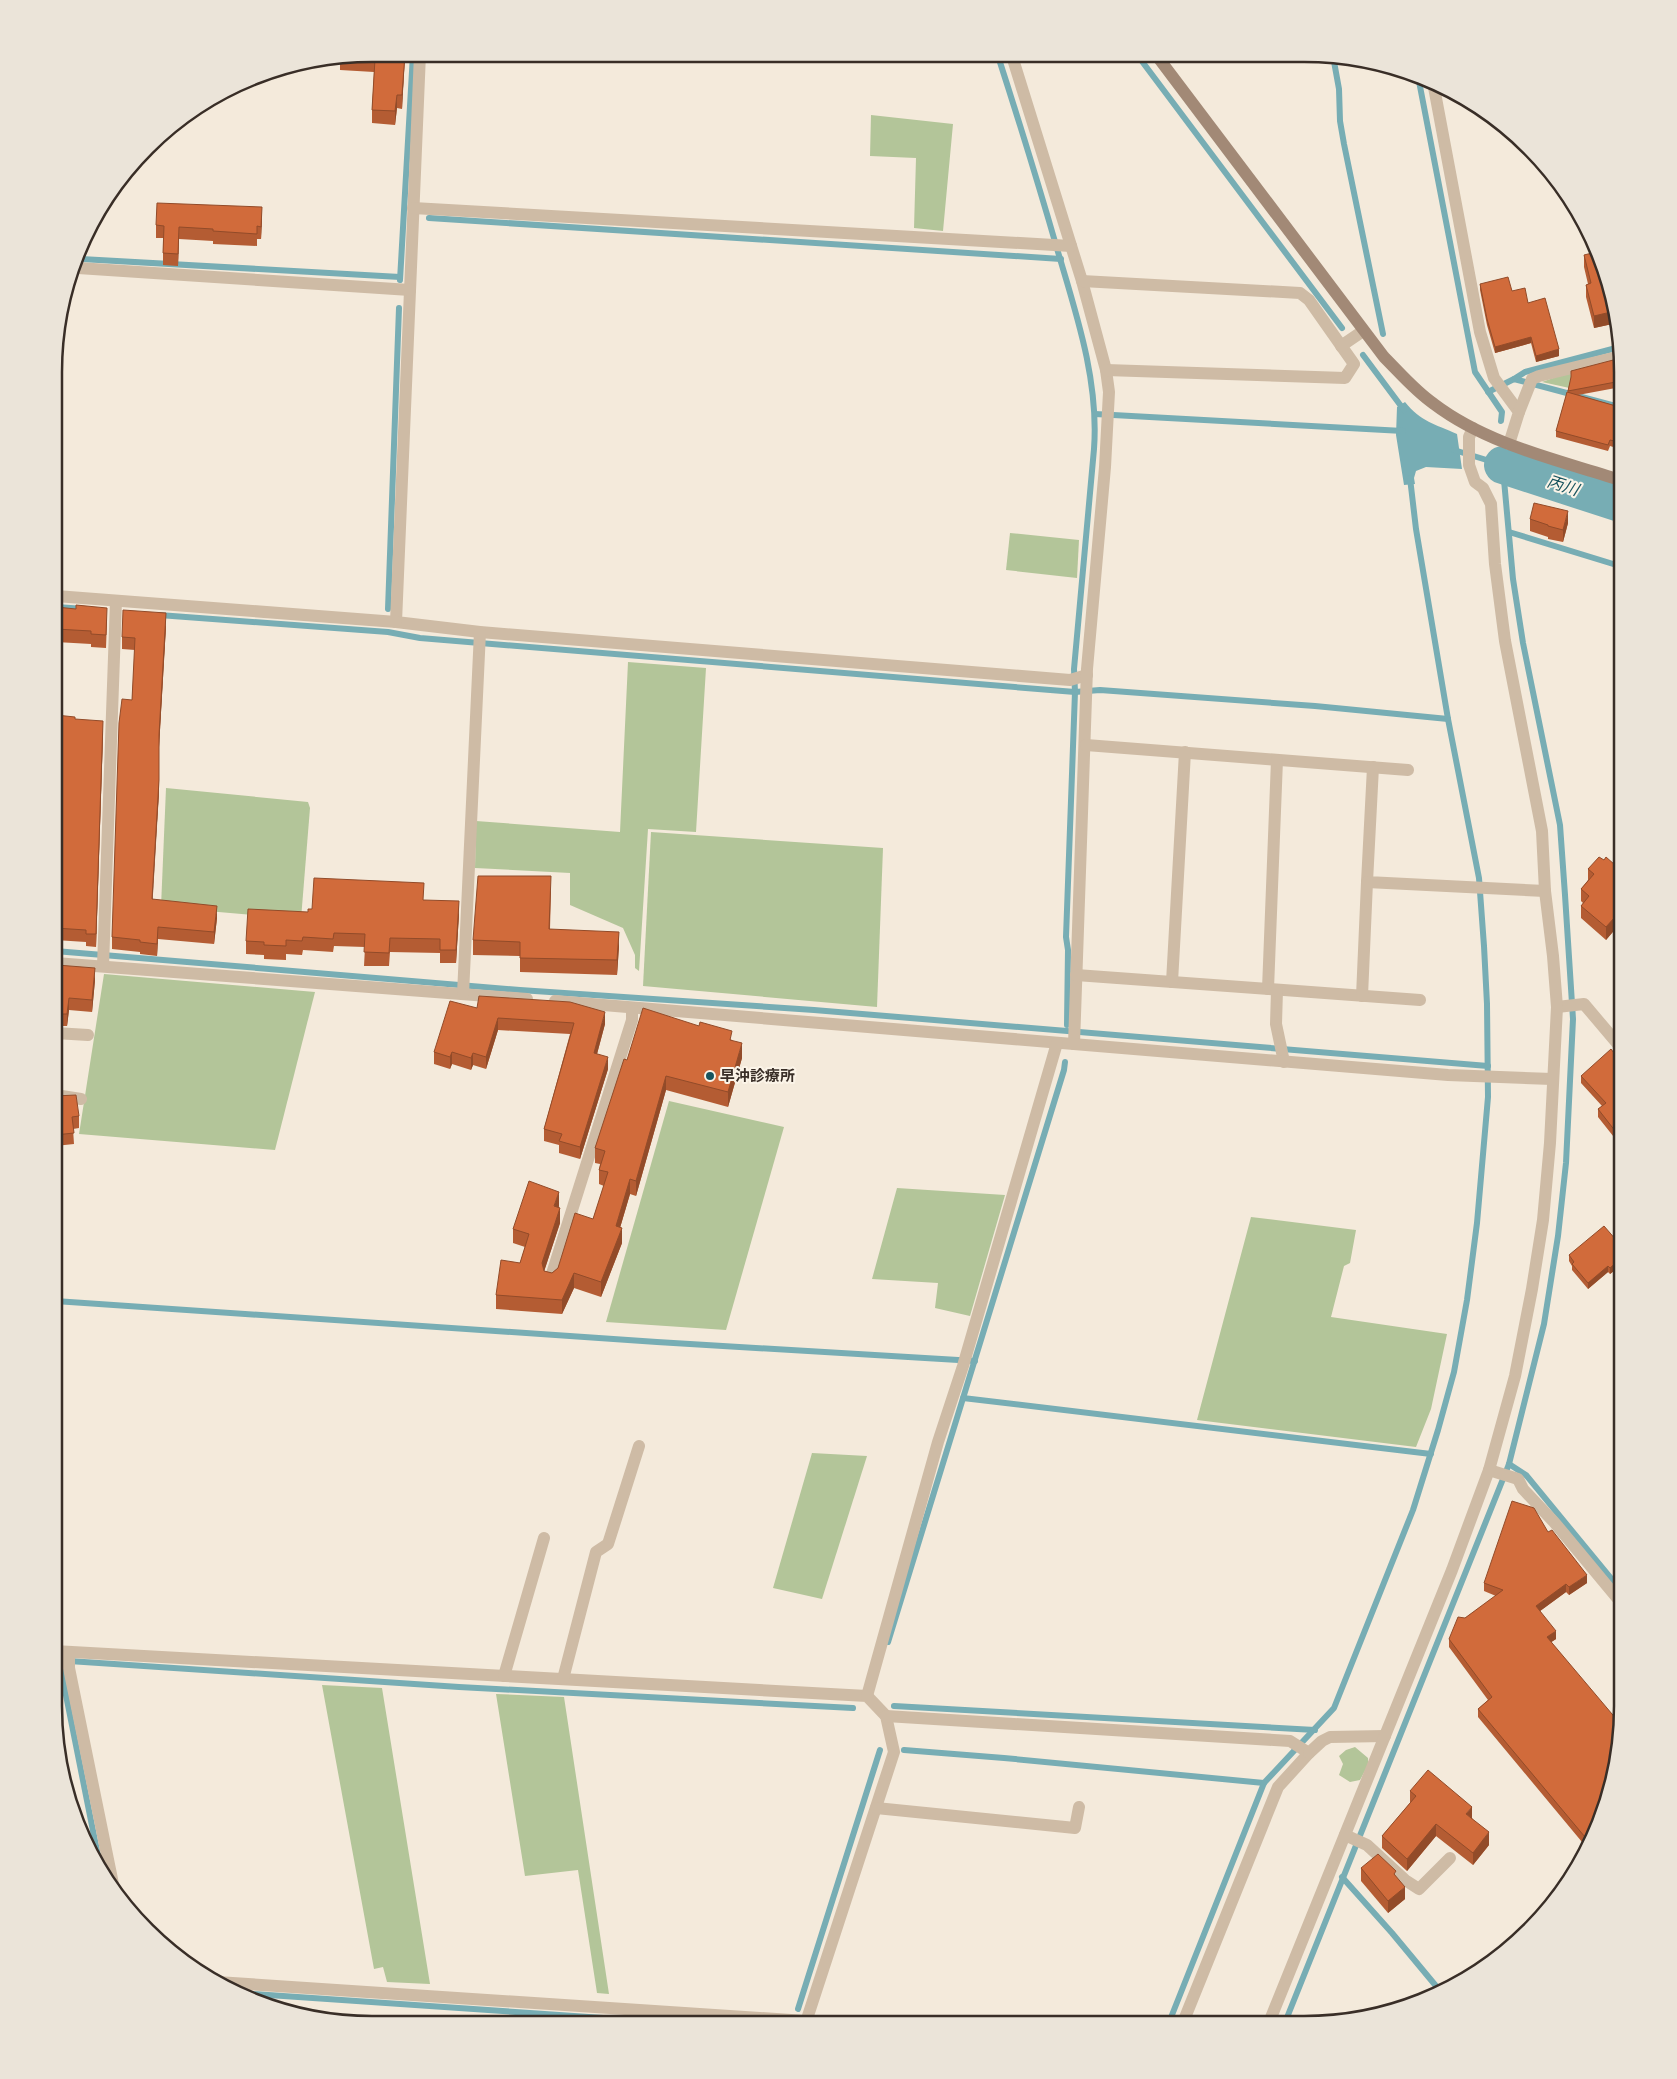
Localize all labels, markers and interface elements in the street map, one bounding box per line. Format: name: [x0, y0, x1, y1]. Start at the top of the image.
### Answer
water label: 丙川: [1544, 472, 1583, 501]
place label: 早沖診療所: [720, 1067, 795, 1086]
marker: 早沖診療所: [704, 1070, 716, 1082]

